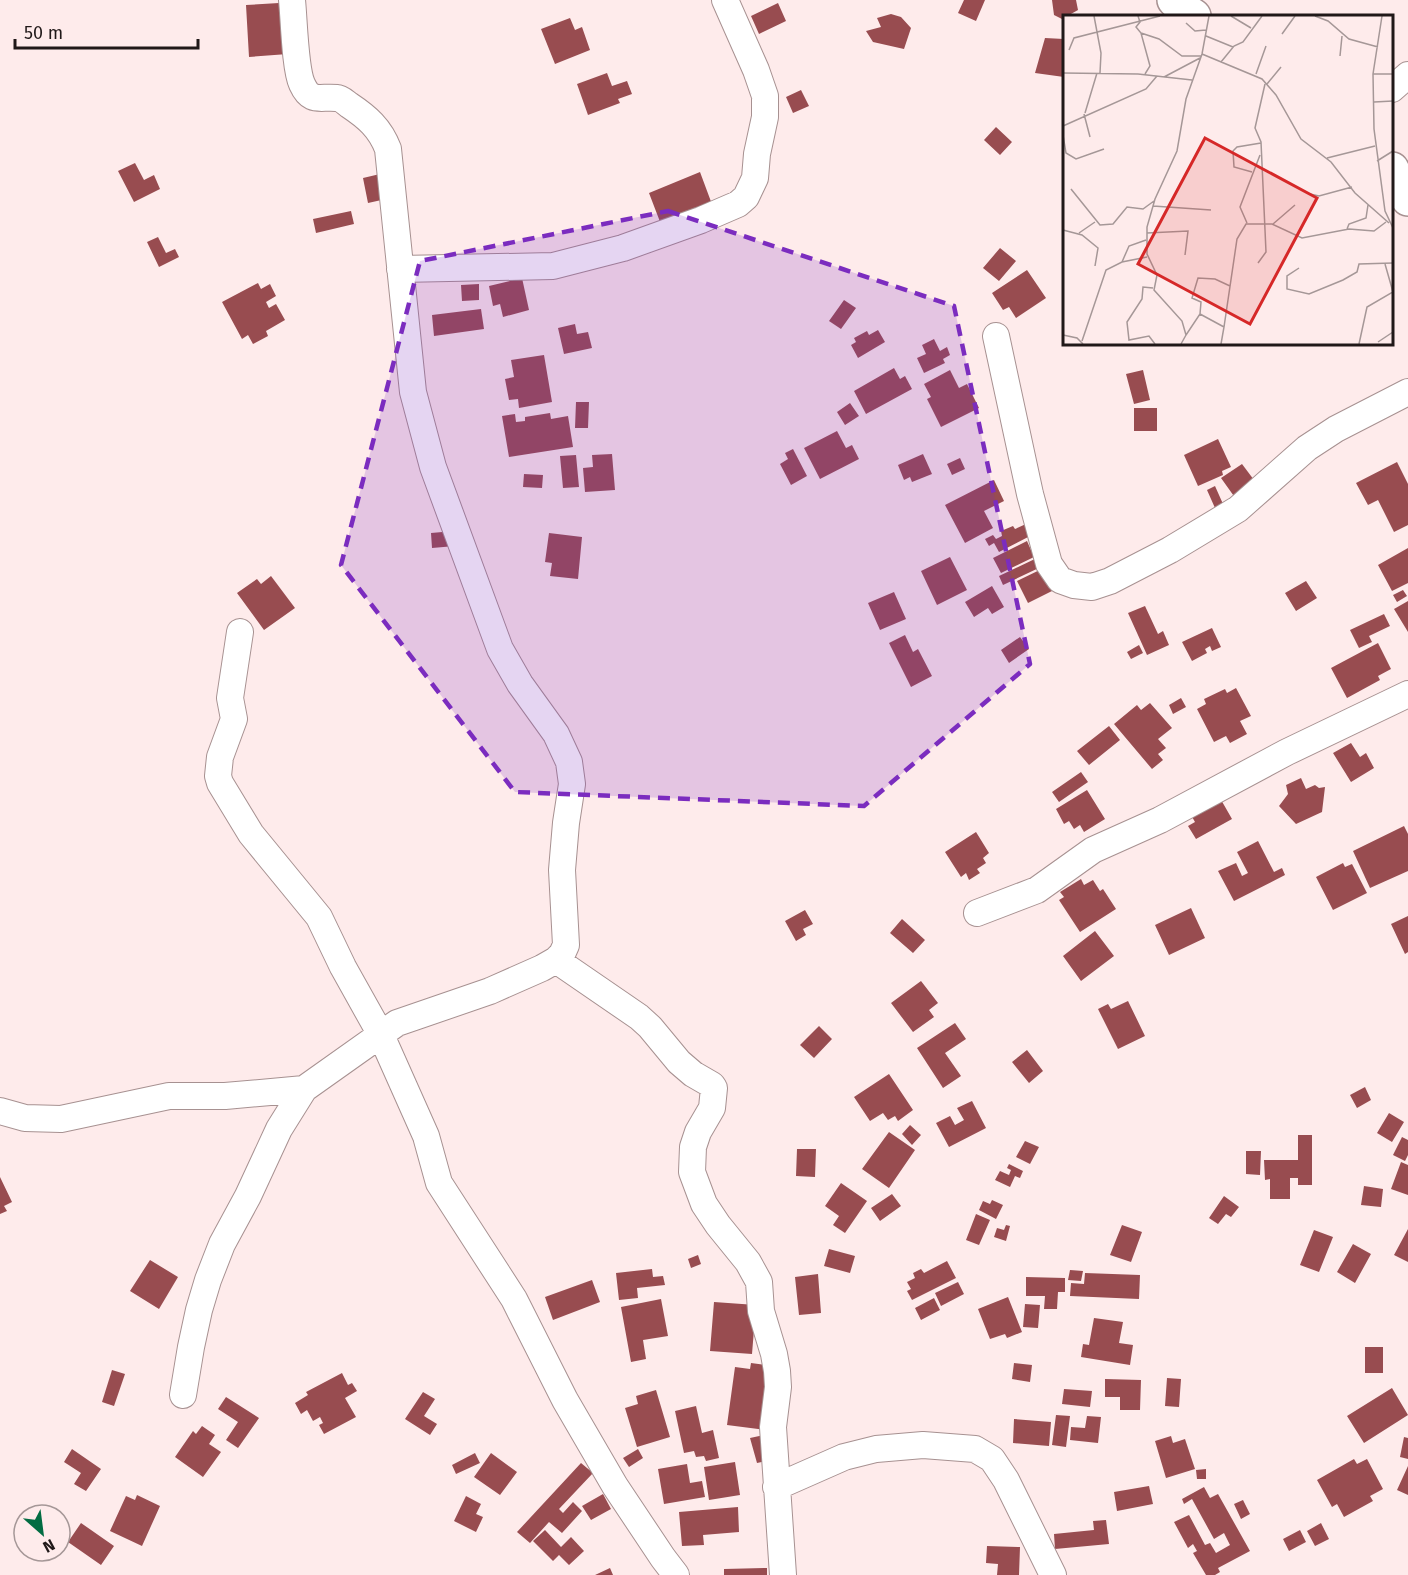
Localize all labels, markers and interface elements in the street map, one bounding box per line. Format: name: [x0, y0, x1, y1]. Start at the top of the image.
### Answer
scale bar: [15, 12, 198, 50]
inset map: [1063, 15, 1393, 345]
text: 50 m: [24, 22, 63, 44]
north arrow: [12, 1503, 72, 1563]
text: N: [40, 1535, 58, 1557]

